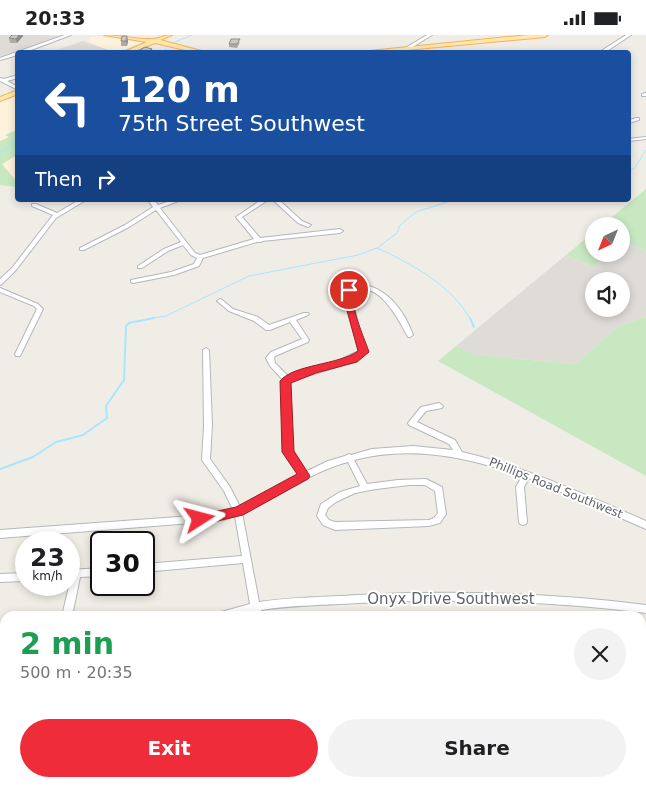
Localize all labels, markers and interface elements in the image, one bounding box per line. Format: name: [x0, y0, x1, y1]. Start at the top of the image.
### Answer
text: 20:33: [25, 7, 85, 29]
icon: left: [35, 70, 100, 135]
text: 120 m: [118, 70, 240, 110]
text: 75th Street Southwest: [118, 111, 365, 136]
icon: right: [92, 165, 120, 193]
text: Then: [35, 168, 82, 190]
north arrow: [585, 217, 630, 263]
map controls: [585, 217, 630, 317]
pin: [328, 269, 370, 311]
button: sound: [585, 272, 630, 317]
icon: arrive: [335, 276, 363, 304]
street label: Phillips Road Southwest: [487, 455, 625, 521]
position arrow: [173, 492, 225, 544]
speed limit sign: 30: [90, 531, 155, 596]
text: 23: [30, 543, 65, 572]
text: km/h: [32, 569, 63, 583]
street label: Onyx Drive Southwest: [367, 590, 535, 608]
text: 2 min: [20, 626, 114, 661]
button: close: [574, 628, 626, 680]
text: 500 m · 20:35: [20, 663, 133, 682]
button: Exit: [20, 719, 318, 777]
button: Share: [328, 719, 626, 777]

